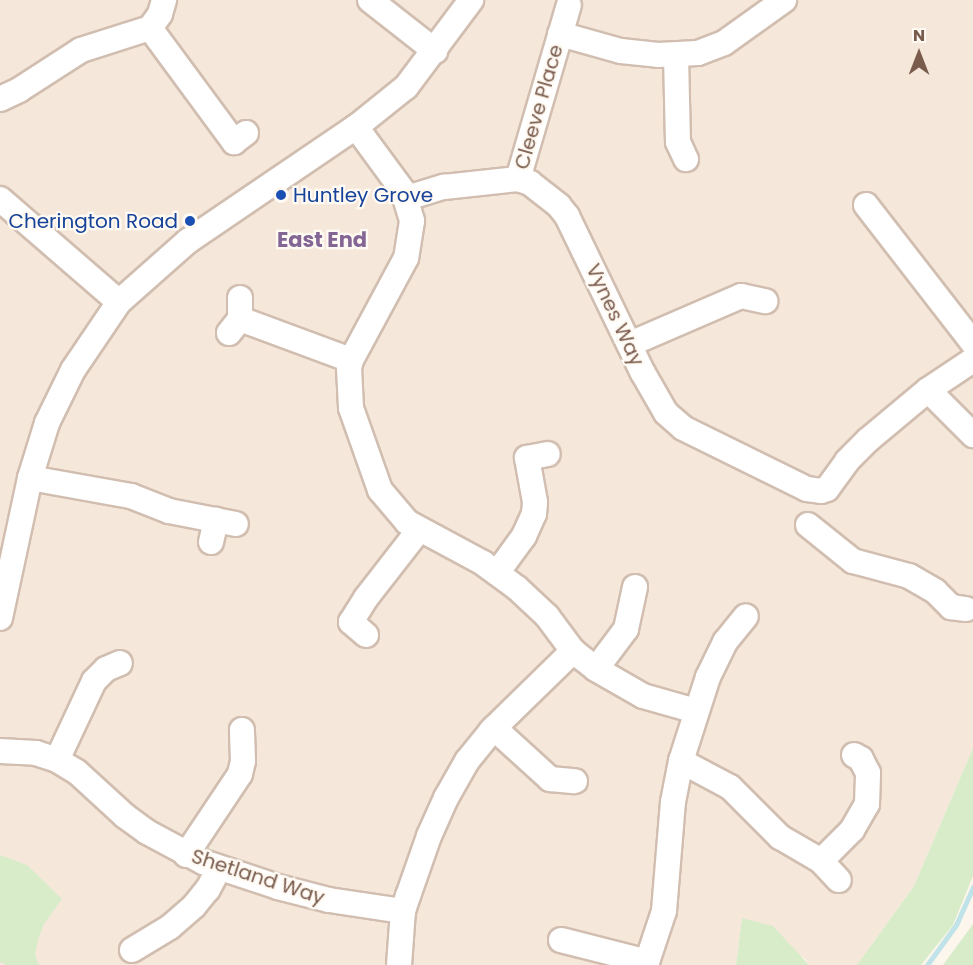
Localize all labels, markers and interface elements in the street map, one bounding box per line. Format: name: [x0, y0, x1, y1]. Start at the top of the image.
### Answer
north arrow: [889, 24, 949, 84]
text: N: [913, 24, 925, 47]
street label: Cleeve Place: [510, 42, 568, 172]
place label: Huntley Grove: [293, 183, 433, 207]
marker: Huntley Grove: [274, 188, 288, 202]
place label: Cherington Road: [8, 209, 178, 233]
marker: Cherington Road: [183, 214, 197, 228]
district label: East End: [277, 227, 367, 253]
street label: Vynes Way: [581, 260, 649, 370]
street label: Shetland Way: [188, 844, 328, 910]

